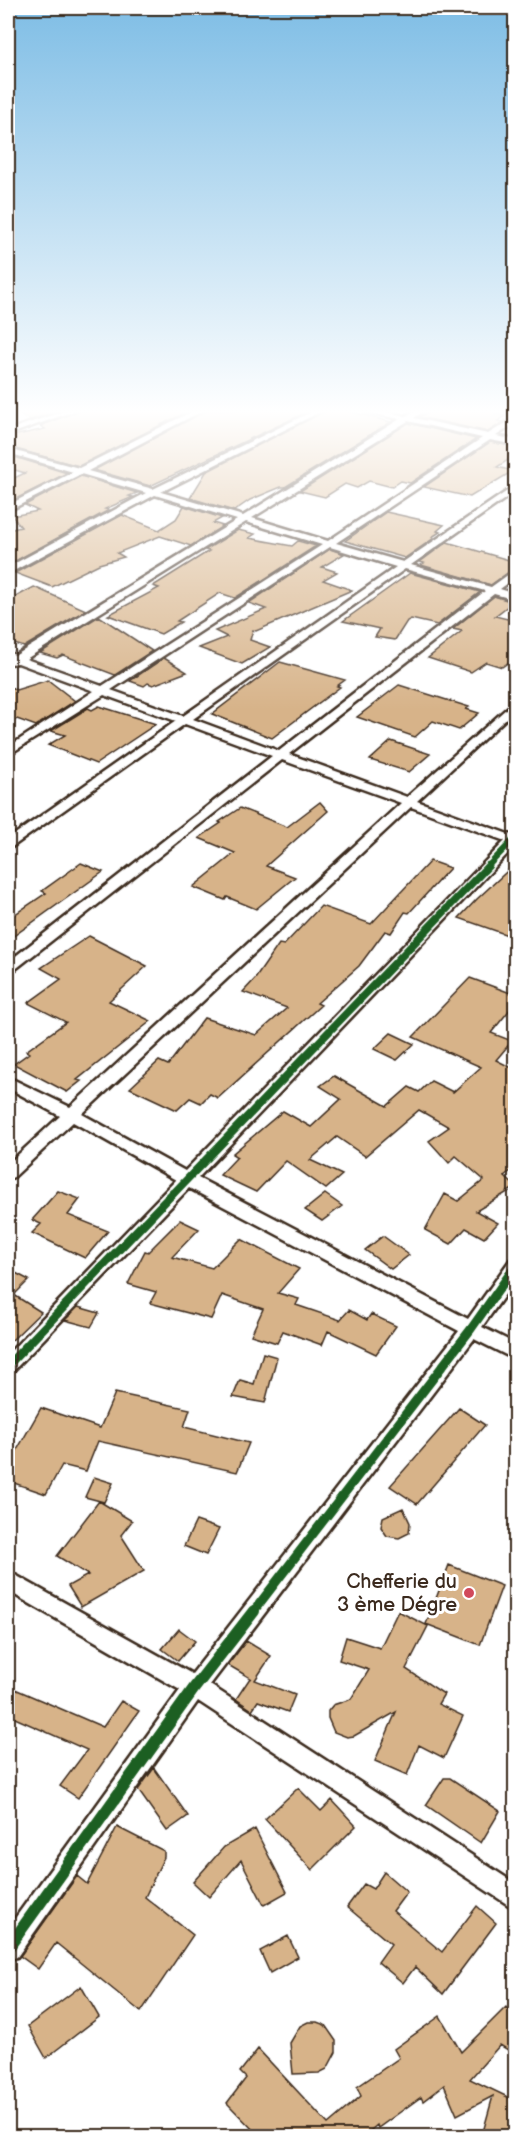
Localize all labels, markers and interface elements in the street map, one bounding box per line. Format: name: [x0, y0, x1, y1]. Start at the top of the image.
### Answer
place label: Chefferie du 3 ème Dégre: [337, 1570, 457, 1617]
marker: Chefferie du 3 ème Dégre: [462, 1586, 476, 1600]

